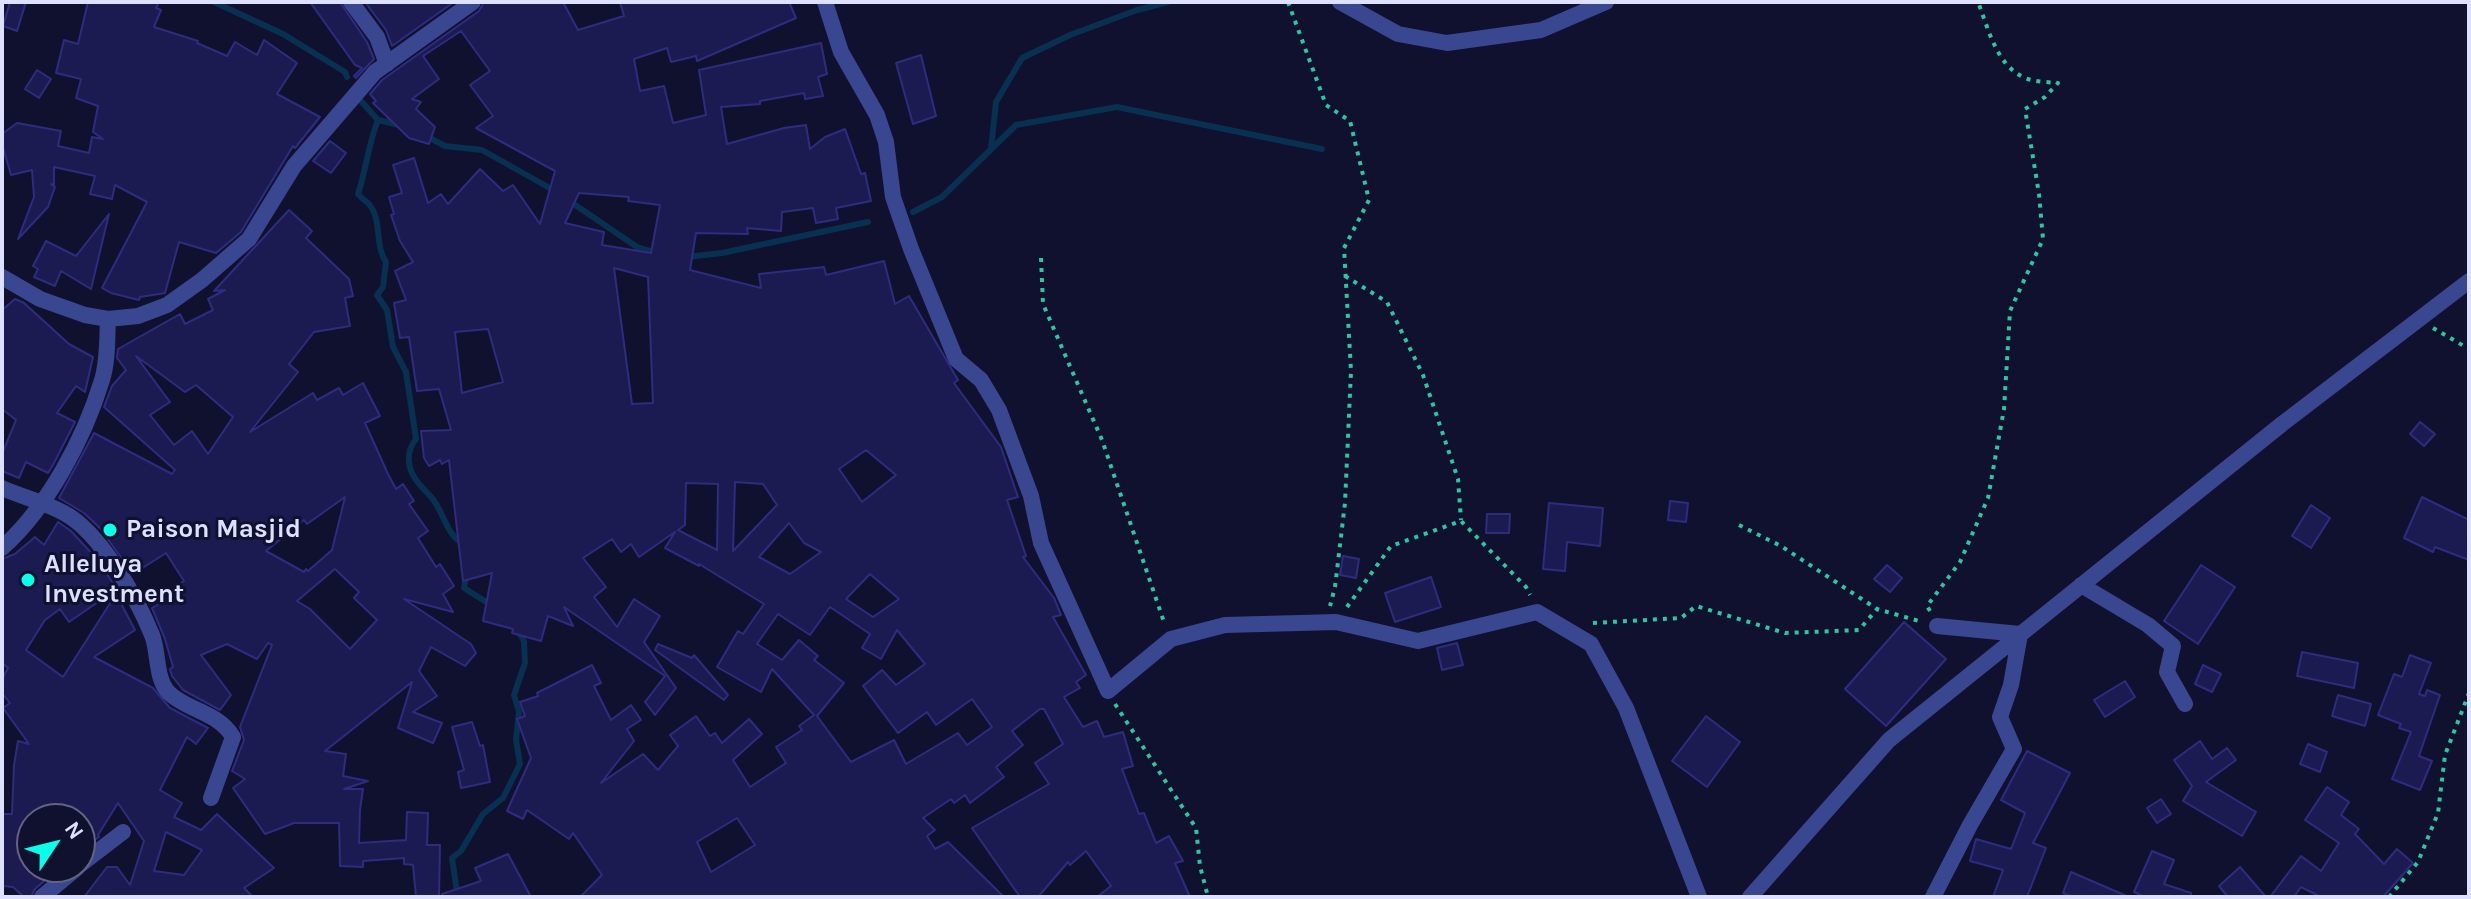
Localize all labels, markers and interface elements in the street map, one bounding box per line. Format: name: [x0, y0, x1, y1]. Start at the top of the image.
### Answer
place label: Paison Masjid: [126, 514, 301, 546]
marker: Paison Masjid: [101, 521, 119, 539]
place label: Alleluya Investment: [44, 549, 184, 610]
marker: Alleluya Investment: [19, 571, 37, 589]
north arrow: [16, 803, 96, 883]
text: N: [59, 816, 89, 844]

